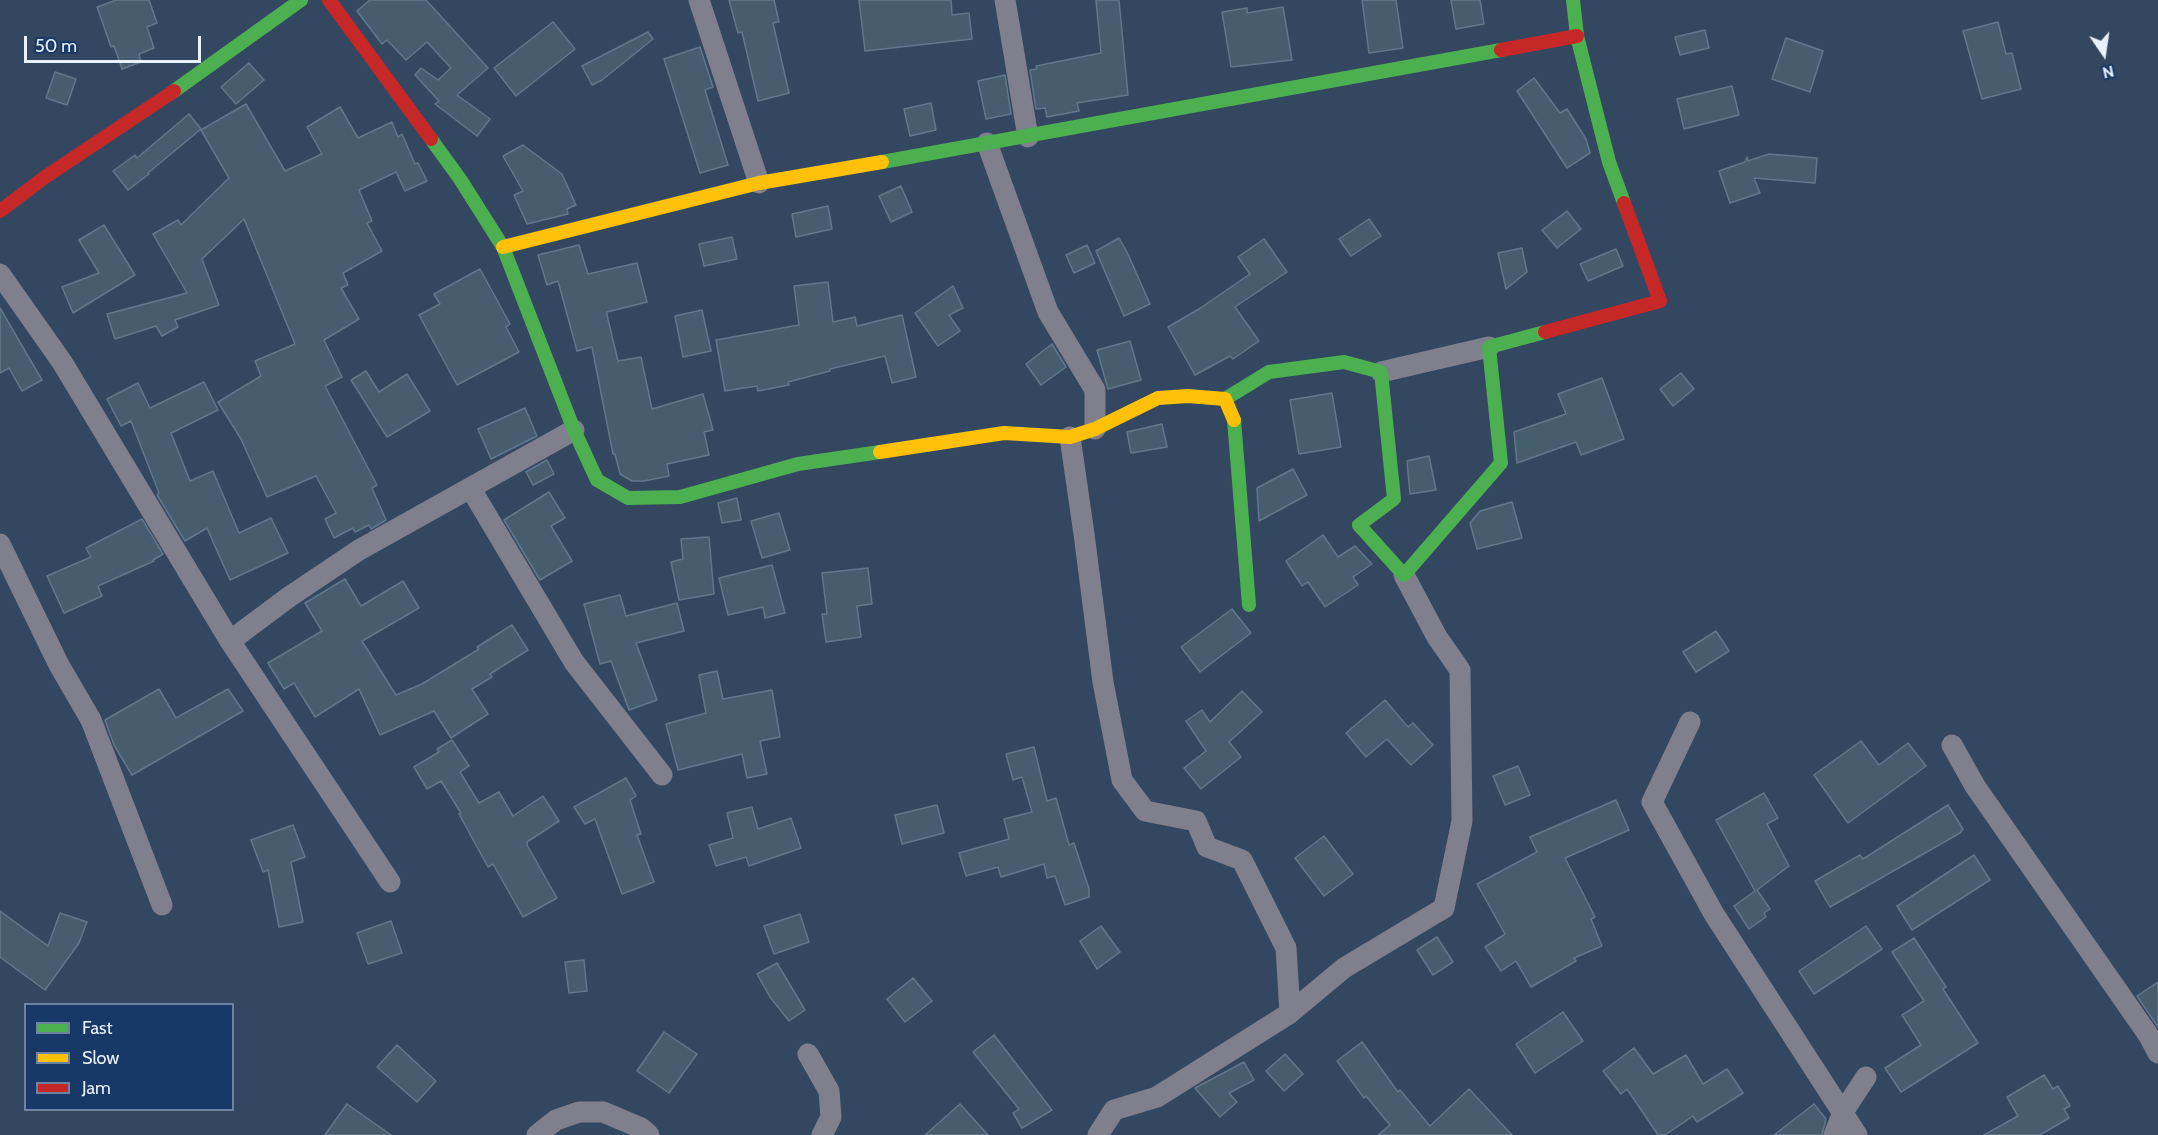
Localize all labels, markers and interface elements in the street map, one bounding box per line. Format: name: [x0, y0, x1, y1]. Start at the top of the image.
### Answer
scale bar: [27, 24, 204, 62]
north arrow: [2074, 24, 2134, 84]
text: 50 m: [35, 35, 77, 57]
text: N: [2101, 61, 2116, 83]
legend: [24, 1003, 234, 1111]
text: Fast: [82, 1017, 113, 1039]
text: Slow: [82, 1047, 119, 1069]
text: Jam: [82, 1077, 111, 1099]

